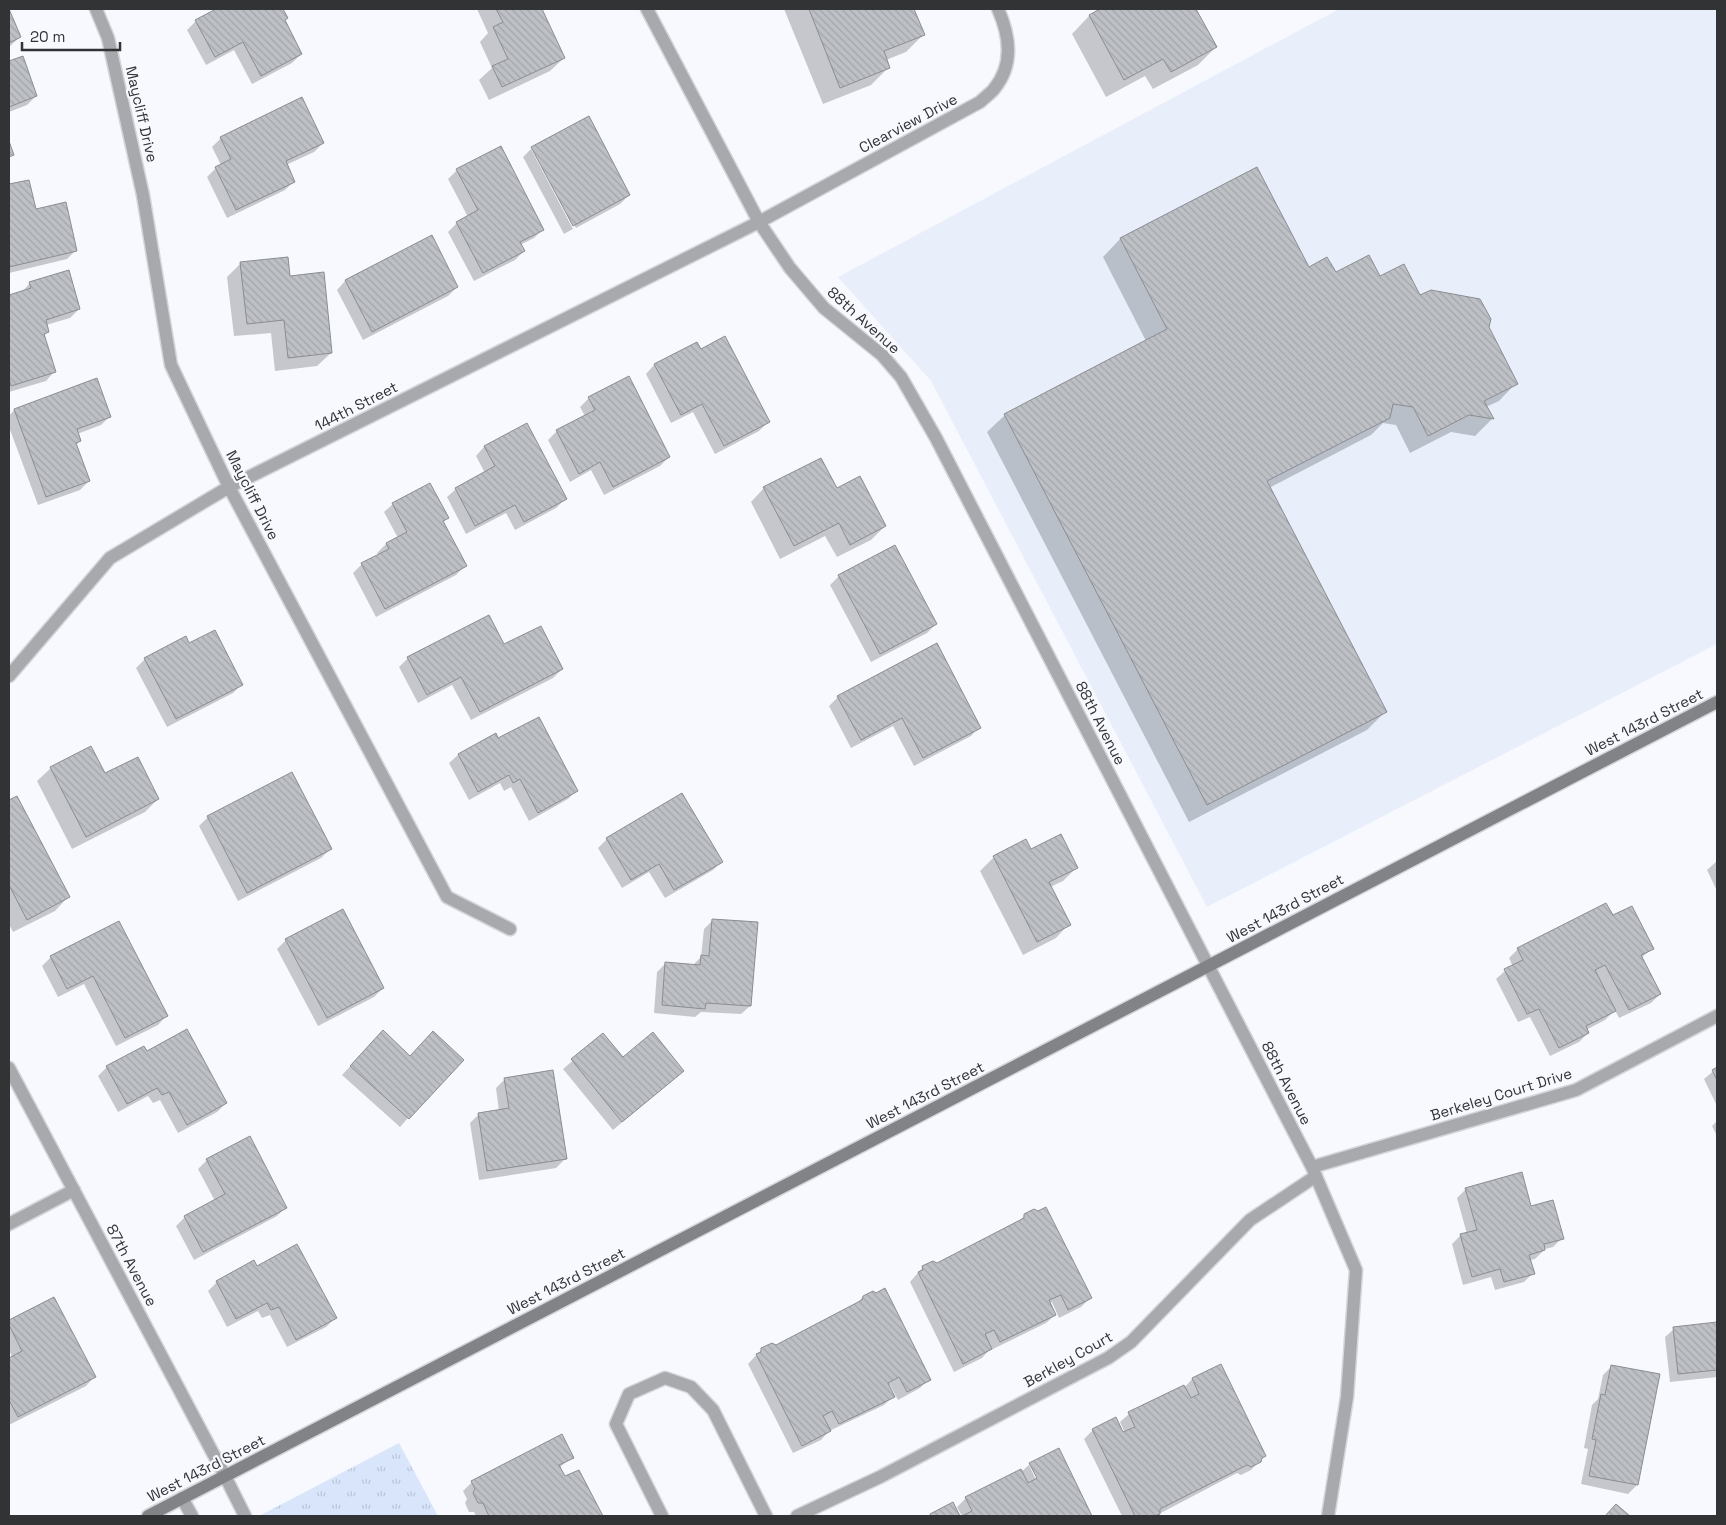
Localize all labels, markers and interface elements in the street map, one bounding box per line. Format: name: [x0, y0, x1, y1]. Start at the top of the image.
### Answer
scale bar: [22, 20, 120, 52]
text: 20 m: [30, 27, 65, 46]
street label: Maycliff Drive: [122, 64, 162, 164]
street label: Clearview Drive: [856, 89, 961, 157]
street label: 88th Avenue: [824, 282, 904, 358]
street label: 144th Street: [311, 377, 401, 435]
street label: Maycliff Drive: [222, 447, 284, 543]
street label: 88th Avenue: [1072, 678, 1130, 768]
street label: West 143rd Street: [1582, 684, 1706, 760]
street label: West 143rd Street: [1223, 869, 1347, 947]
street label: 88th Avenue: [1258, 1038, 1316, 1128]
street label: West 143rd Street: [863, 1057, 987, 1133]
street label: Berkeley Court Drive: [1428, 1063, 1574, 1125]
street label: 87th Avenue: [102, 1221, 162, 1309]
street label: West 143rd Street: [504, 1243, 628, 1319]
street label: Berkley Court: [1020, 1327, 1116, 1391]
street label: West 143rd Street: [144, 1430, 268, 1506]

